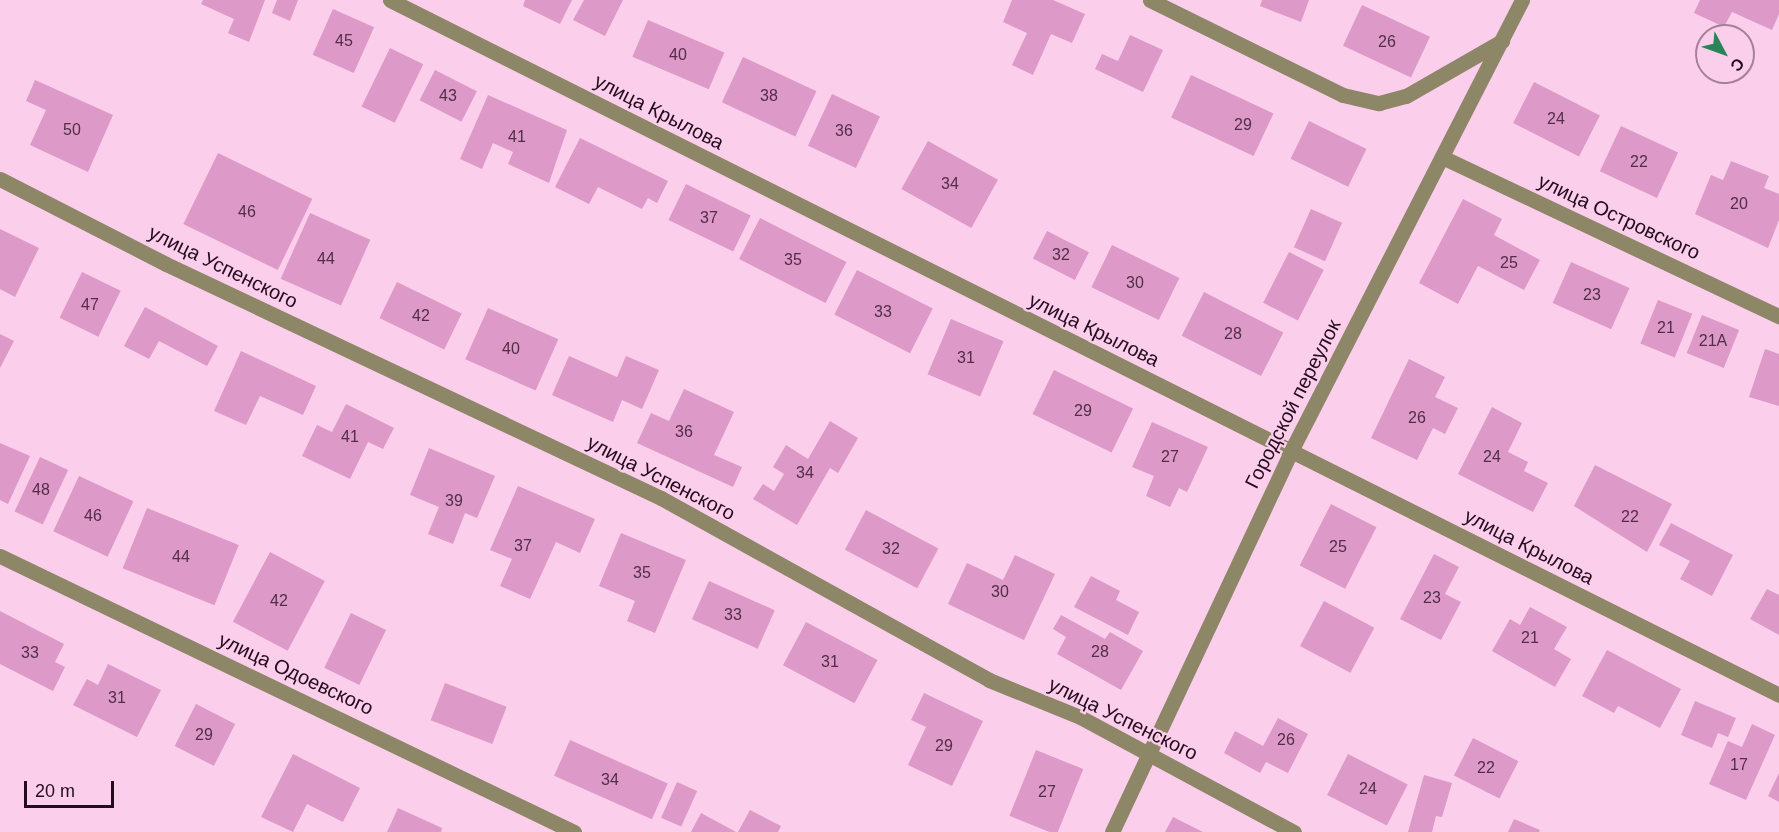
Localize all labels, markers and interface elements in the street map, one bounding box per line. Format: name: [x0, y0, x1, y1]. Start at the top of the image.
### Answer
north arrow: [1695, 24, 1755, 84]
house number: 45: [335, 31, 353, 51]
house number: 26: [1378, 32, 1396, 52]
house number: 40: [669, 45, 687, 65]
text: С: [1727, 55, 1748, 75]
street label: улица Крылова: [590, 69, 728, 155]
house number: 43: [439, 86, 457, 106]
house number: 38: [760, 86, 778, 106]
house number: 24: [1547, 109, 1565, 129]
house number: 29: [1234, 115, 1252, 135]
house number: 50: [63, 120, 81, 140]
house number: 36: [835, 121, 853, 141]
house number: 41: [508, 127, 526, 147]
house number: 22: [1630, 152, 1648, 172]
street label: улица Островского: [1534, 169, 1704, 265]
house number: 34: [941, 174, 959, 194]
house number: 20: [1730, 194, 1748, 214]
house number: 46: [238, 202, 256, 222]
house number: 37: [700, 208, 718, 228]
street label: улица Успенского: [144, 220, 302, 314]
house number: 32: [1052, 245, 1070, 265]
house number: 44: [317, 249, 335, 269]
house number: 35: [784, 250, 802, 270]
house number: 25: [1500, 253, 1518, 273]
house number: 30: [1126, 273, 1144, 293]
house number: 23: [1583, 285, 1601, 305]
street label: улица Крылова: [1025, 288, 1163, 372]
house number: 47: [81, 295, 99, 315]
house number: 33: [874, 302, 892, 322]
house number: 42: [412, 306, 430, 326]
street label: Городской переулок: [1240, 316, 1346, 492]
house number: 21: [1657, 318, 1675, 338]
house number: 28: [1224, 324, 1242, 344]
house number: 21А: [1699, 331, 1727, 351]
house number: 40: [502, 339, 520, 359]
house number: 31: [957, 348, 975, 368]
house number: 29: [1074, 401, 1092, 421]
house number: 26: [1408, 408, 1426, 428]
house number: 36: [675, 422, 693, 442]
house number: 41: [341, 427, 359, 447]
street label: улица Успенского: [583, 430, 739, 526]
house number: 27: [1161, 447, 1179, 467]
house number: 24: [1483, 447, 1501, 467]
house number: 34: [796, 463, 814, 483]
house number: 48: [32, 480, 50, 500]
house number: 39: [445, 491, 463, 511]
street label: улица Крылова: [1460, 504, 1598, 590]
house number: 46: [84, 506, 102, 526]
house number: 22: [1621, 507, 1639, 527]
house number: 37: [514, 536, 532, 556]
house number: 25: [1329, 537, 1347, 557]
house number: 32: [882, 539, 900, 559]
house number: 44: [172, 547, 190, 567]
house number: 35: [633, 563, 651, 583]
house number: 30: [991, 582, 1009, 602]
house number: 23: [1423, 588, 1441, 608]
house number: 42: [270, 591, 288, 611]
house number: 33: [724, 605, 742, 625]
street label: улица Одоевского: [215, 628, 377, 720]
house number: 21: [1521, 628, 1539, 648]
house number: 28: [1091, 642, 1109, 662]
house number: 33: [21, 643, 39, 663]
house number: 31: [821, 652, 839, 672]
street label: улица Успенского: [1044, 672, 1202, 766]
house number: 31: [108, 688, 126, 708]
house number: 29: [195, 725, 213, 745]
house number: 26: [1277, 730, 1295, 750]
house number: 29: [935, 736, 953, 756]
house number: 17: [1730, 755, 1748, 775]
house number: 22: [1477, 758, 1495, 778]
scale bar: [27, 769, 117, 807]
house number: 34: [601, 770, 619, 790]
house number: 24: [1359, 779, 1377, 799]
text: 20 m: [35, 781, 75, 801]
house number: 27: [1038, 782, 1056, 802]

